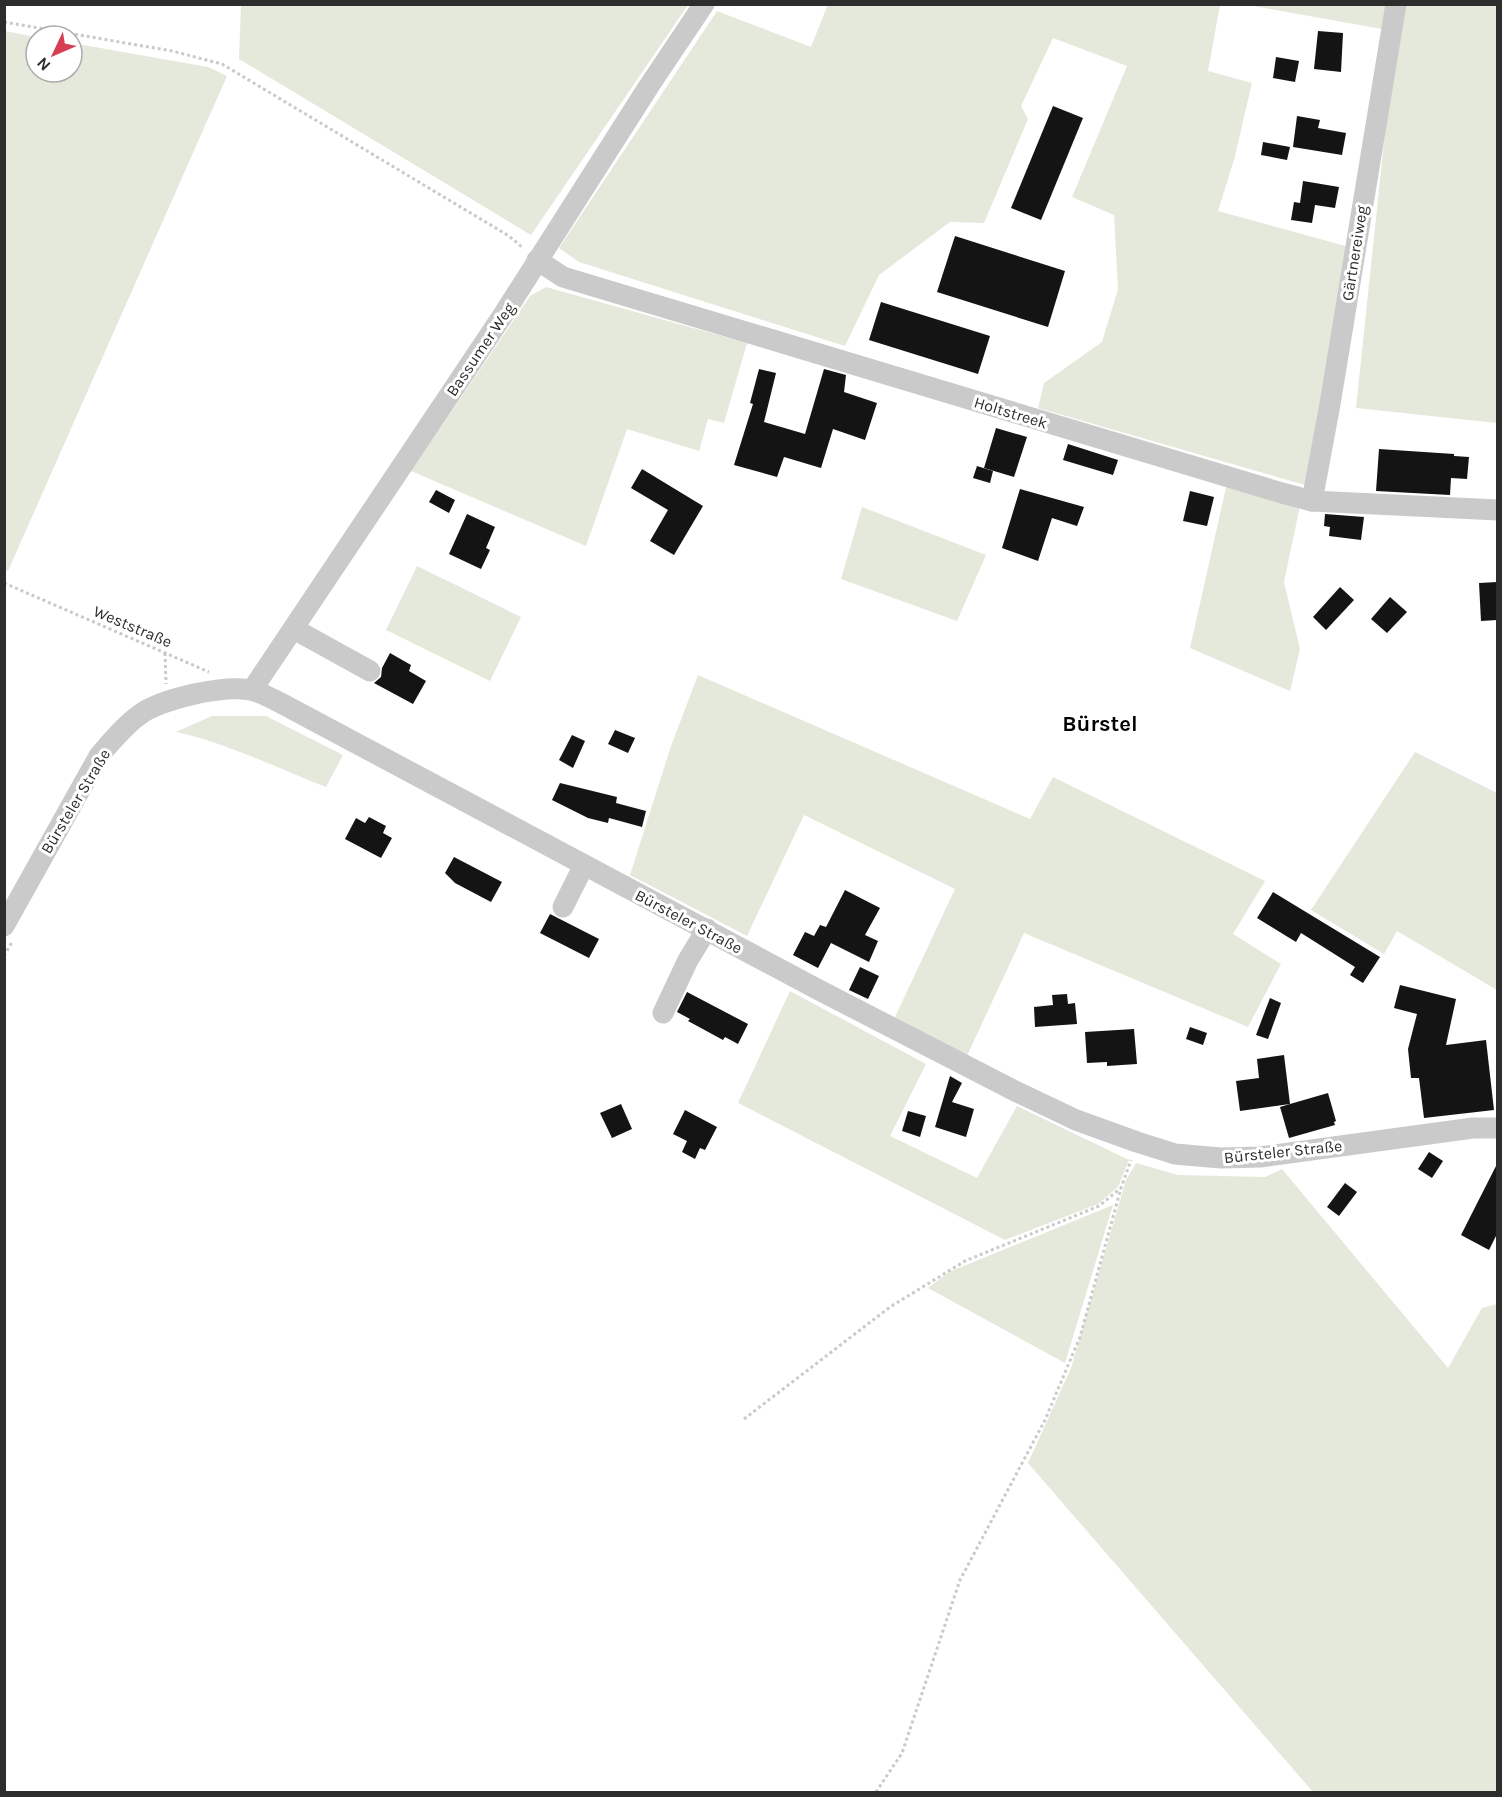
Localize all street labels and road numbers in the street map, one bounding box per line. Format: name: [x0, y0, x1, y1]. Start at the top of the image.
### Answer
street label: Gärtnereiweg: [1338, 204, 1371, 302]
street label: Bassumer Weg: [442, 299, 519, 400]
street label: Holtstreek: [972, 392, 1050, 433]
street label: Weststraße: [91, 601, 175, 652]
street label: Bürsteler Straße: [37, 746, 114, 857]
street label: Bürsteler Straße: [632, 885, 746, 958]
street label: Bürsteler Straße: [1223, 1136, 1343, 1167]

